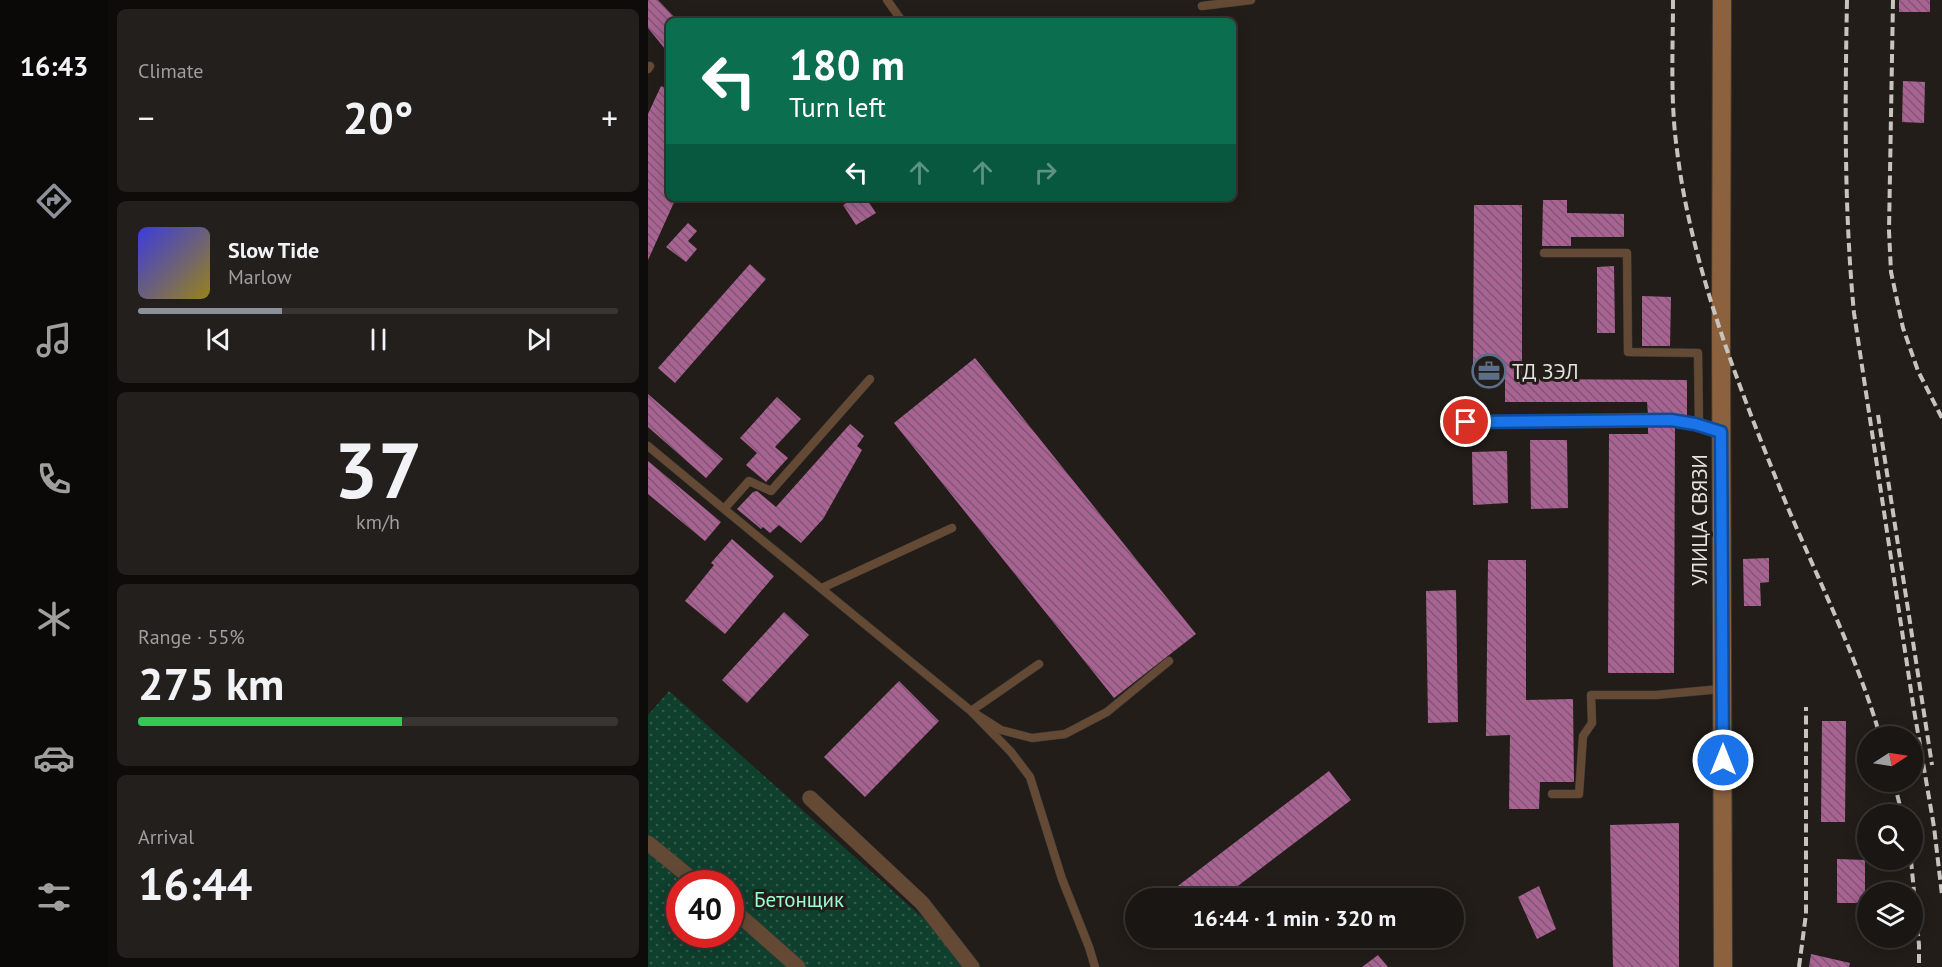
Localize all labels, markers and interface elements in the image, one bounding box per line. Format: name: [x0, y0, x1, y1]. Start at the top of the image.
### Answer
text: 180 m: [789, 37, 905, 92]
icon: left: [690, 42, 768, 120]
text: 16:43: [20, 49, 88, 83]
text: Climate: [138, 58, 204, 84]
text: 20°: [343, 88, 413, 146]
text: Turn left: [789, 90, 886, 124]
text: −: [138, 96, 155, 139]
text: +: [601, 96, 618, 139]
icon: left: [840, 156, 873, 189]
icon: ahead: [903, 156, 936, 189]
icon: ahead: [966, 156, 999, 189]
icon: right: [1029, 156, 1062, 189]
icon: directions: [33, 180, 75, 222]
text: Slow Tide: [228, 236, 319, 264]
text: Marlow: [228, 264, 292, 290]
icon: music: [33, 319, 75, 361]
icon: previous: [202, 323, 235, 356]
icon: pause: [362, 323, 395, 356]
icon: next: [522, 323, 555, 356]
office icon: ТД ЗЭЛ: [1471, 353, 1507, 389]
place label: ТД ЗЭЛ: [1512, 358, 1579, 385]
pin: [1440, 396, 1491, 447]
icon: arrive: [1449, 405, 1482, 438]
text: 37: [334, 419, 422, 520]
street label: УЛИЦА СВЯЗИ: [1686, 454, 1713, 586]
icon: phone: [33, 458, 75, 500]
text: km/h: [356, 509, 400, 535]
icon: climate: [33, 598, 75, 640]
text: Range · 55%: [138, 624, 245, 650]
text: 275 km: [138, 654, 284, 712]
north arrow: [1857, 726, 1923, 792]
map controls: [1857, 726, 1923, 948]
position arrow: [1691, 728, 1755, 792]
icon: car: [33, 737, 75, 779]
button: search: [1857, 804, 1923, 870]
text: Arrival: [138, 824, 194, 850]
text: 16:44: [138, 854, 252, 912]
speed limit sign: 40: [666, 870, 744, 948]
icon: filters: [33, 876, 75, 918]
button: layers: [1857, 882, 1923, 948]
park label: Бетонщик: [754, 886, 844, 913]
text: 16:44 · 1 min · 320 m: [1193, 904, 1396, 932]

